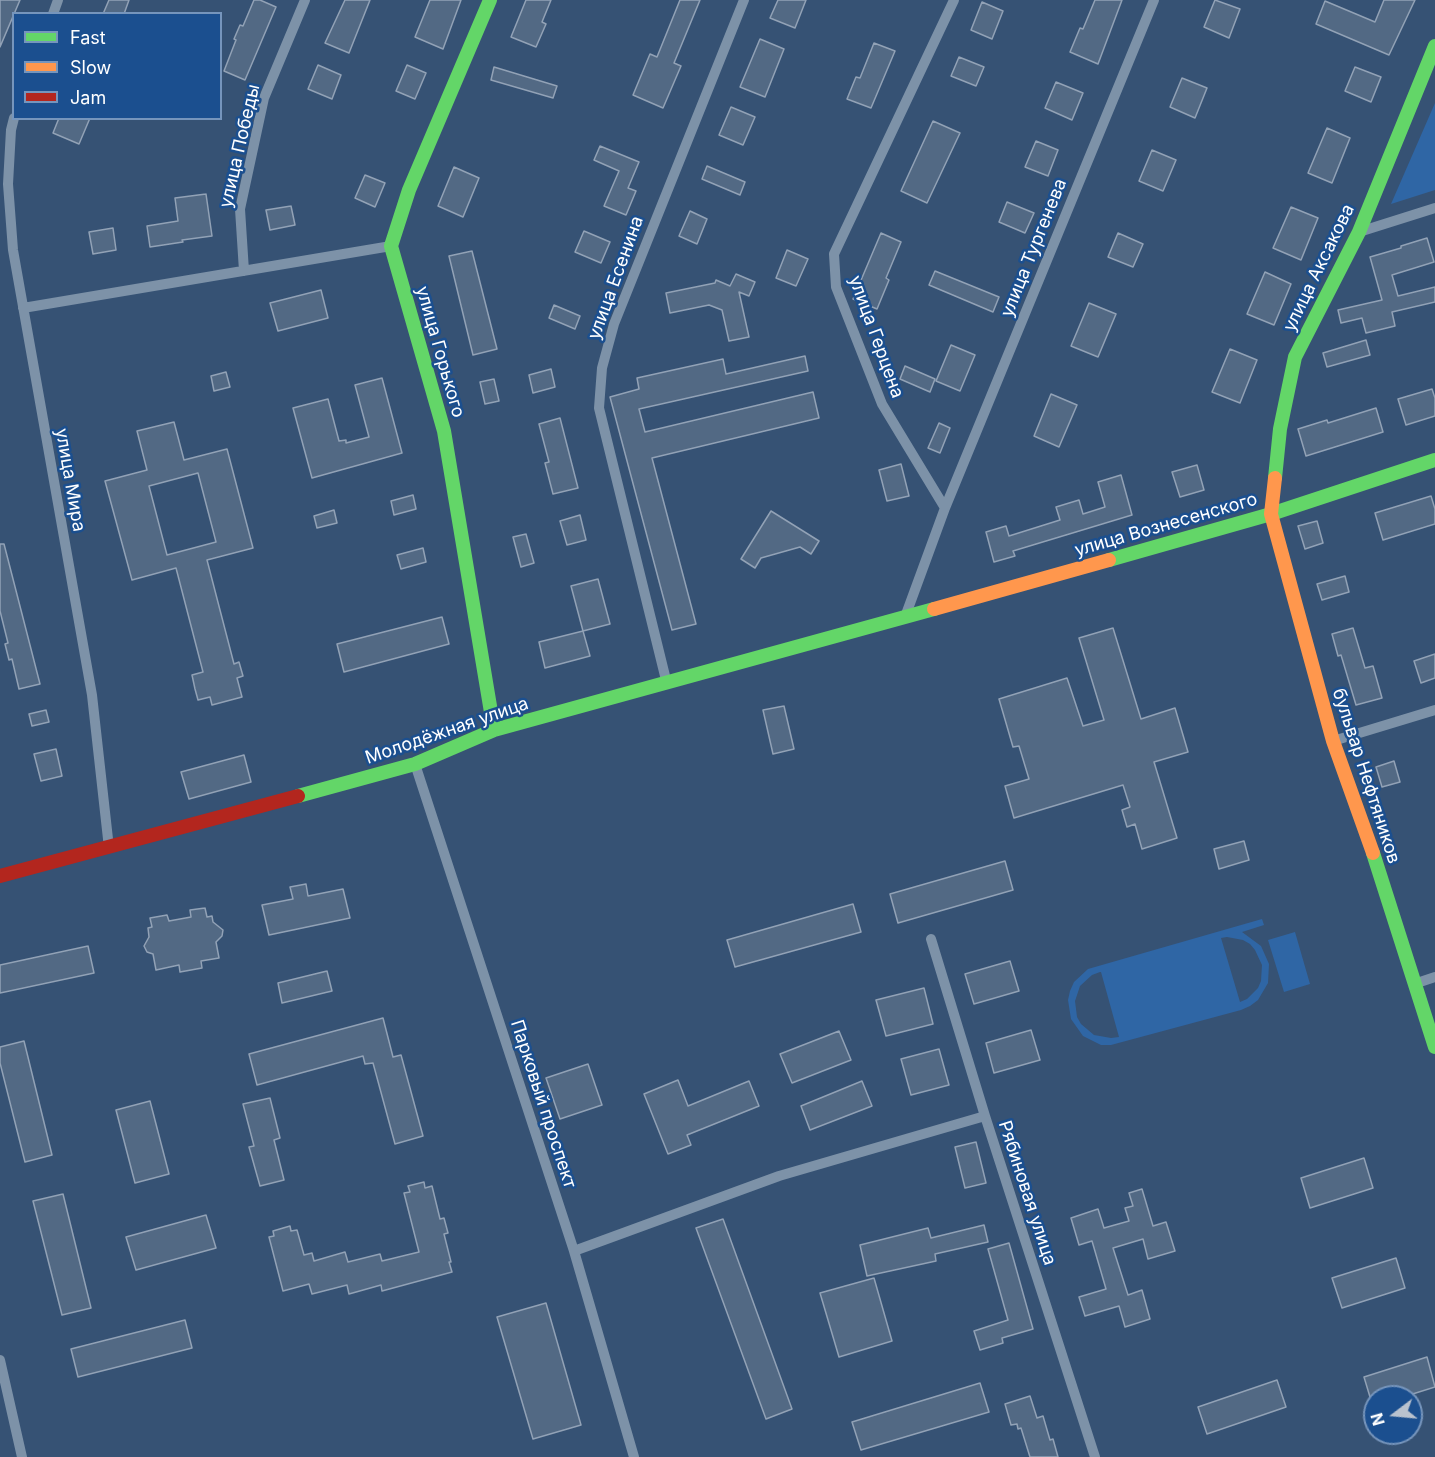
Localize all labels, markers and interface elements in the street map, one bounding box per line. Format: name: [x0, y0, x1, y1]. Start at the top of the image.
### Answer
legend: [12, 12, 222, 120]
text: Fast: [70, 27, 106, 48]
text: Slow: [70, 57, 111, 78]
street label: улица Победы: [215, 82, 265, 210]
text: Jam: [70, 87, 106, 108]
street label: улица Тургенева: [996, 176, 1072, 320]
street label: улица Аксакова: [1279, 201, 1359, 335]
street label: улица Есенина: [584, 213, 648, 343]
street label: улица Герцена: [844, 273, 908, 401]
street label: улица Горького: [411, 284, 469, 420]
street label: улица Мира: [50, 427, 90, 533]
street label: улица Вознесенского: [1072, 489, 1260, 561]
street label: бульвар Нефтяников: [1327, 686, 1405, 866]
street label: Молодёжная улица: [363, 693, 531, 769]
street label: Парковый проспект: [506, 1017, 580, 1191]
street label: Рябиновая улица: [993, 1118, 1061, 1268]
north arrow: [1363, 1385, 1423, 1445]
text: N: [1366, 1411, 1389, 1428]

